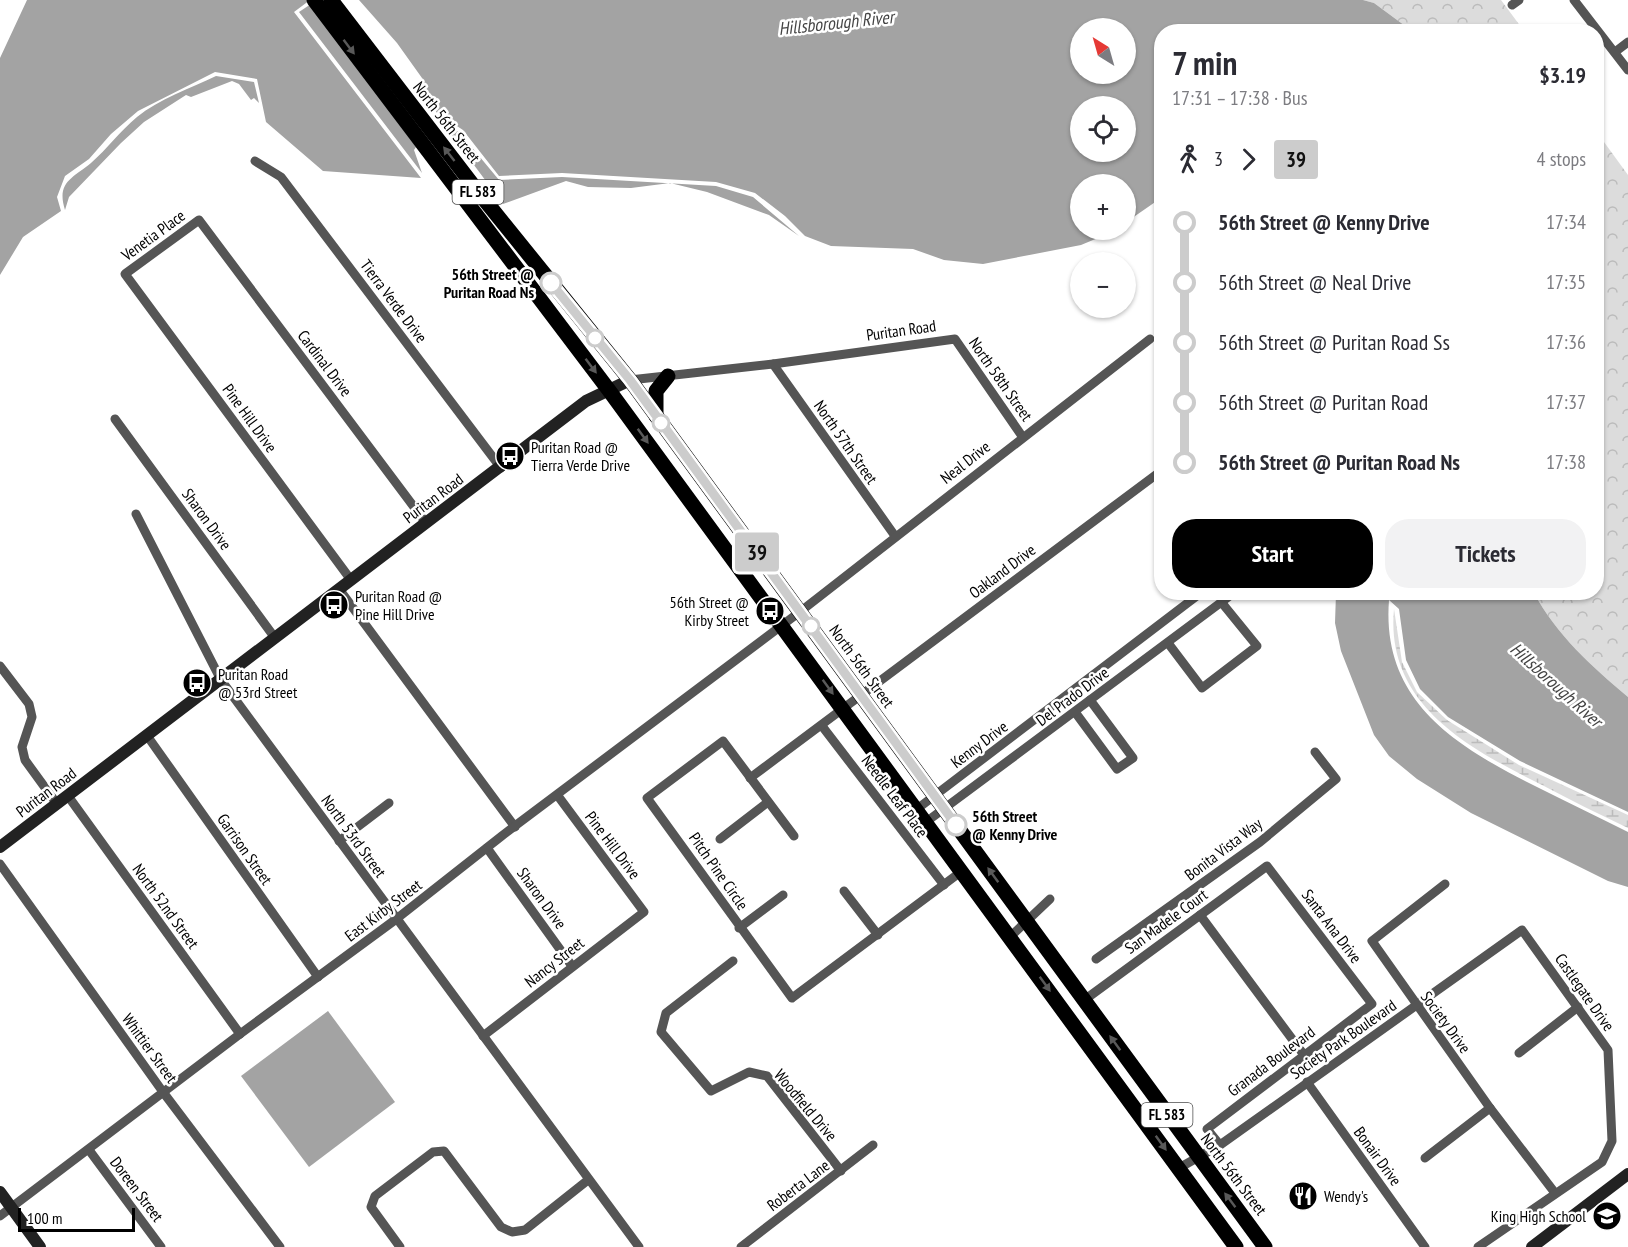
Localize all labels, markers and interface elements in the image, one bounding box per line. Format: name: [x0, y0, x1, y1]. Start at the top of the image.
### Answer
water label: Hillsborough River: [777, 5, 898, 40]
north arrow: [1070, 18, 1136, 84]
map controls: [1070, 18, 1136, 318]
one-way arrow: [343, 39, 356, 55]
text: 7 min: [1172, 41, 1237, 84]
text: $3.19: [1539, 61, 1586, 89]
street label: North 56th Street: [409, 77, 485, 167]
text: 17:31 – 17:38 · Bus: [1172, 85, 1307, 111]
button: locate: [1070, 96, 1136, 162]
icon: walk: [1172, 143, 1205, 176]
icon: forward: [1232, 143, 1265, 176]
one-way arrow: [443, 146, 456, 162]
text: 3: [1214, 146, 1223, 172]
text: 39: [1286, 146, 1306, 173]
text: 4 stops: [1537, 146, 1586, 172]
button: +: [1070, 174, 1136, 240]
road number: FL 583: [452, 180, 504, 204]
street label: Venetia Place: [116, 205, 189, 265]
text: 56th Street @ Kenny Drive: [1218, 208, 1430, 236]
text: 17:34: [1546, 209, 1586, 235]
button: −: [1070, 252, 1136, 318]
street label: Tierra Verde Drive: [356, 255, 432, 347]
place label: 56th Street @ Puritan Road Ns: [444, 264, 534, 302]
text: 56th Street @ Neal Drive: [1218, 268, 1411, 296]
text: 17:35: [1546, 269, 1586, 295]
marker: 56th Street @ Puritan Road Ns: [540, 272, 562, 294]
street label: Puritan Road: [865, 315, 937, 345]
street label: Cardinal Drive: [294, 326, 356, 400]
text: 56th Street @ Puritan Road Ss: [1218, 328, 1450, 356]
unlabelled marker: [586, 329, 604, 347]
text: 17:36: [1546, 329, 1586, 355]
street label: North 58th Street: [965, 333, 1037, 425]
one-way arrow: [585, 358, 597, 374]
street label: Pine Hill Drive: [218, 380, 282, 456]
text: 56th Street @ Puritan Road: [1218, 388, 1428, 416]
text: 17:37: [1546, 389, 1586, 415]
street label: North 57th Street: [810, 396, 882, 488]
unlabelled marker: [652, 414, 670, 432]
one-way arrow: [637, 428, 649, 444]
street label: Neal Drive: [936, 436, 994, 488]
place label: Puritan Road @ Tierra Verde Drive: [531, 437, 630, 475]
bus stop icon: Puritan Road @ Tierra Verde Drive: [494, 440, 526, 472]
text: 56th Street @ Puritan Road Ns: [1218, 448, 1460, 476]
text: 17:38: [1546, 449, 1586, 475]
street label: Puritan Road: [399, 469, 467, 527]
street label: Sharon Drive: [178, 484, 236, 554]
button: Start: [1172, 519, 1373, 588]
button: Tickets: [1385, 519, 1586, 588]
line badge: 39: [730, 532, 784, 572]
text: 39: [747, 539, 767, 566]
street label: Oakland Drive: [965, 540, 1039, 602]
place label: Puritan Road @ Pine Hill Drive: [355, 586, 442, 624]
bus stop icon: Puritan Road @ Pine Hill Drive: [318, 589, 350, 621]
place label: 56th Street @ Kirby Street: [670, 592, 750, 630]
bus stop icon: 56th Street @ Kirby Street: [754, 595, 786, 627]
unlabelled marker: [802, 617, 820, 635]
street label: North 56th Street: [825, 621, 899, 712]
water label: Hillsborough River: [1506, 637, 1609, 734]
street label: Del Prado Drive: [1032, 662, 1112, 730]
place label: Puritan Road @ 53rd Street: [218, 664, 298, 702]
bus stop icon: Puritan Road @ 53rd Street: [181, 667, 213, 699]
one-way arrow: [822, 678, 834, 694]
street label: Kenny Drive: [947, 716, 1011, 772]
street label: Needle Leaf Place: [857, 751, 933, 841]
street label: Puritan Road: [12, 763, 80, 821]
street label: North 53rd Street: [317, 791, 391, 882]
place label: 56th Street @ Kenny Drive: [972, 806, 1058, 844]
street label: Pine Hill Drive: [581, 807, 645, 883]
street label: Garrison Street: [213, 810, 277, 889]
street label: Bonita Vista Way: [1180, 813, 1266, 885]
marker: 56th Street @ Kenny Drive: [945, 814, 967, 836]
street label: Pitch Pine Circle: [685, 828, 753, 914]
street label: North 52nd Street: [129, 860, 204, 953]
street label: Sharon Drive: [513, 863, 571, 933]
one-way arrow: [988, 868, 1000, 883]
street label: East Kirby Street: [341, 874, 426, 945]
street label: San Madele Court: [1121, 884, 1212, 958]
street label: Santa Ana Drive: [1298, 885, 1366, 967]
street label: Nancy Street: [520, 932, 588, 991]
street label: Castlegate Drive: [1551, 949, 1619, 1035]
one-way arrow: [1038, 977, 1050, 992]
street label: Society Drive: [1417, 987, 1475, 1057]
street label: Society Park Boulevard: [1286, 995, 1400, 1083]
street label: Whittier Street: [118, 1009, 182, 1087]
street label: Granada Boulevard: [1223, 1022, 1319, 1100]
one-way arrow: [1109, 1036, 1121, 1051]
street label: Woodfield Drive: [770, 1065, 842, 1145]
road number: FL 583: [1142, 1103, 1192, 1127]
street label: Bonair Drive: [1350, 1123, 1406, 1189]
street label: North 56th Street: [1197, 1129, 1272, 1219]
one-way arrow: [1154, 1136, 1166, 1151]
street label: Doreen Street: [106, 1153, 168, 1226]
street label: Roberta Lane: [763, 1155, 833, 1215]
restaurant icon: Wendy's: [1287, 1180, 1319, 1212]
place label: Wendy's: [1324, 1186, 1368, 1206]
one-way arrow: [1224, 1193, 1236, 1209]
school or university icon: King High School: [1591, 1200, 1623, 1232]
scale bar: [18, 1205, 135, 1232]
place label: King High School: [1491, 1206, 1586, 1226]
text: 100 m: [27, 1208, 62, 1228]

